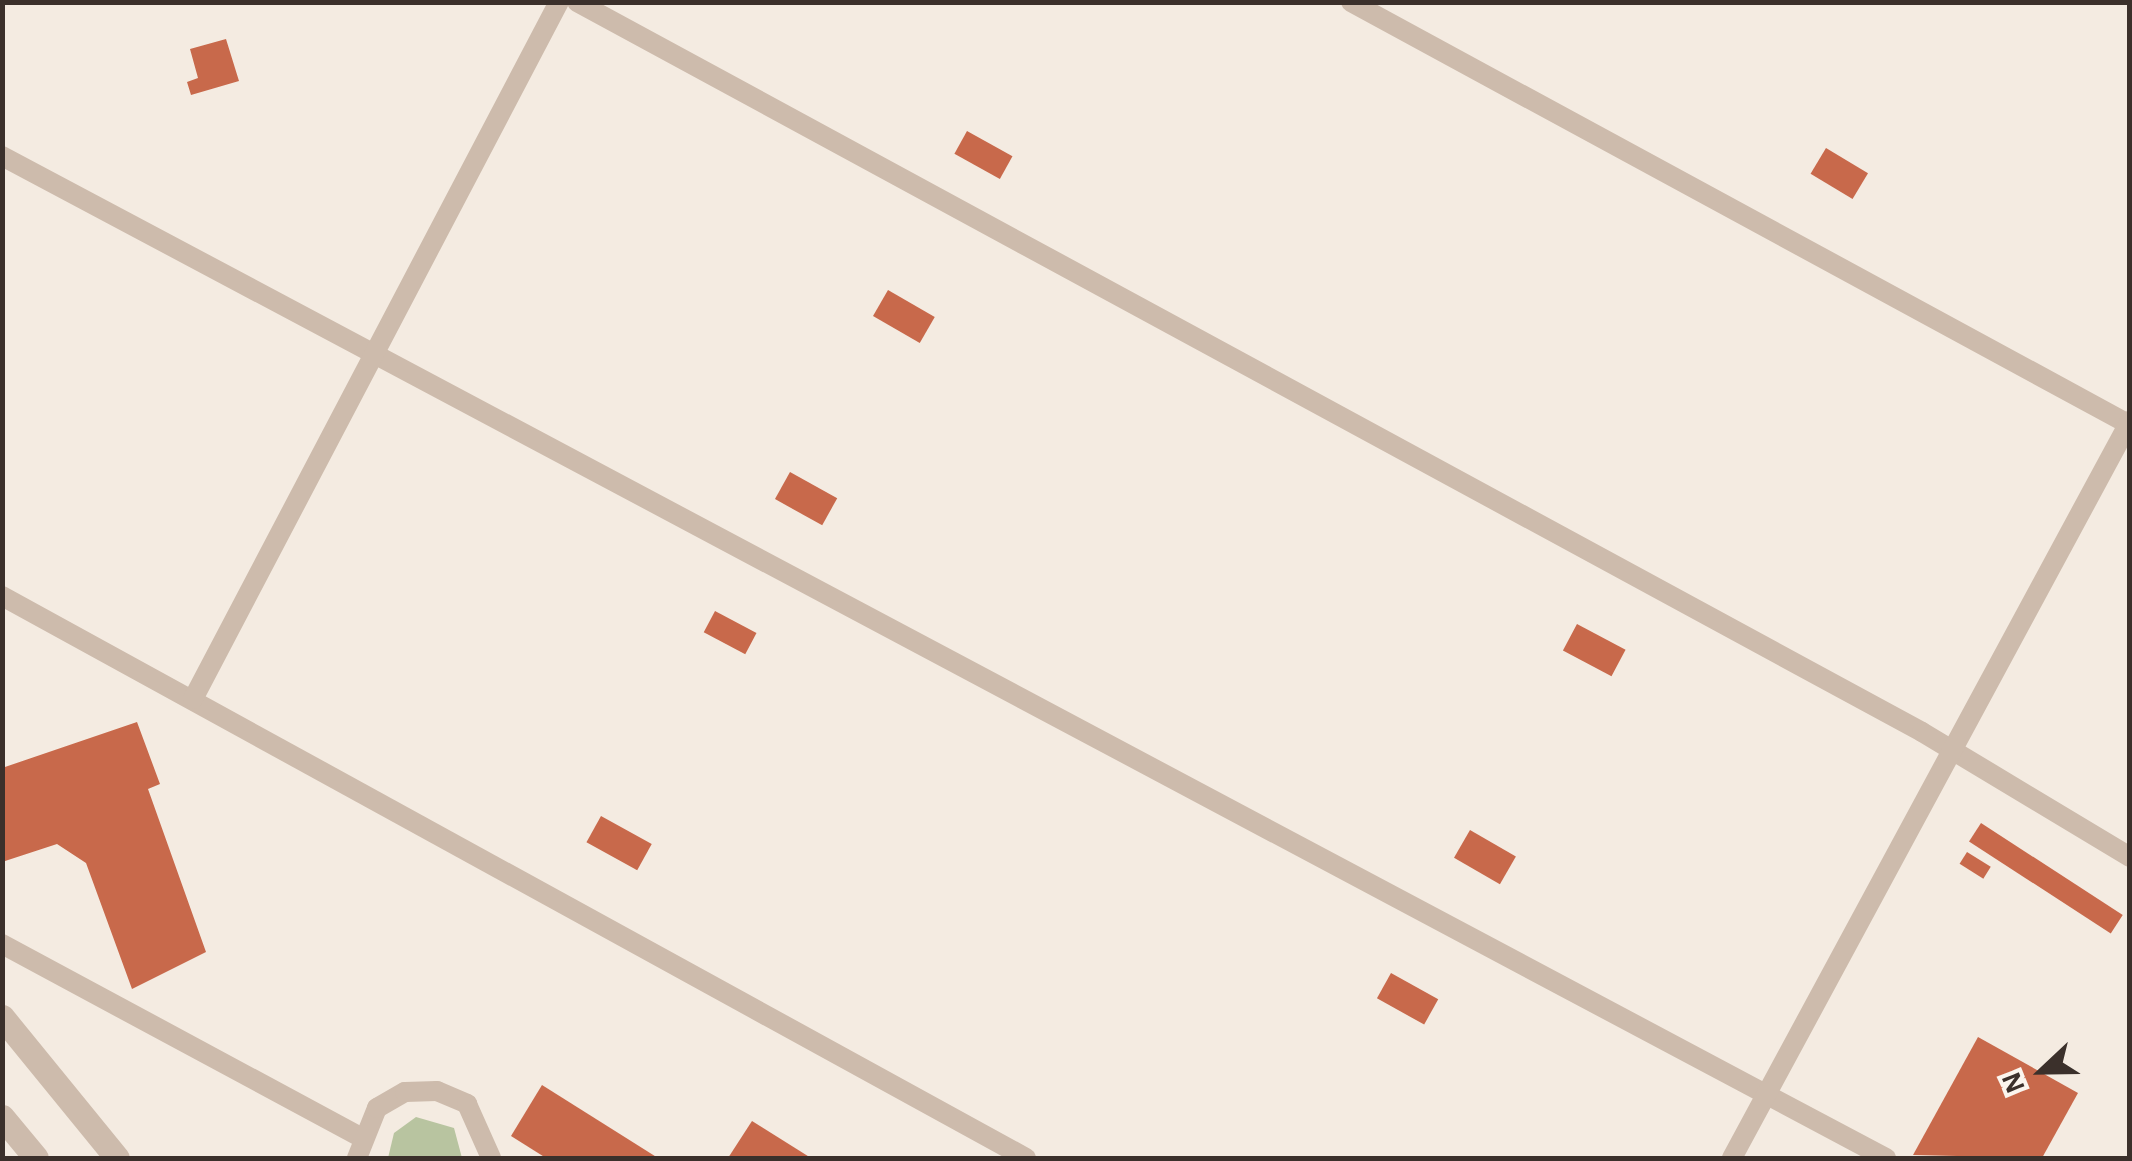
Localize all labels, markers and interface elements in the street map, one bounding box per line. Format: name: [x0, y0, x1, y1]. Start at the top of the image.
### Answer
north arrow: [1992, 1021, 2092, 1121]
text: N: [1998, 1068, 2031, 1097]

